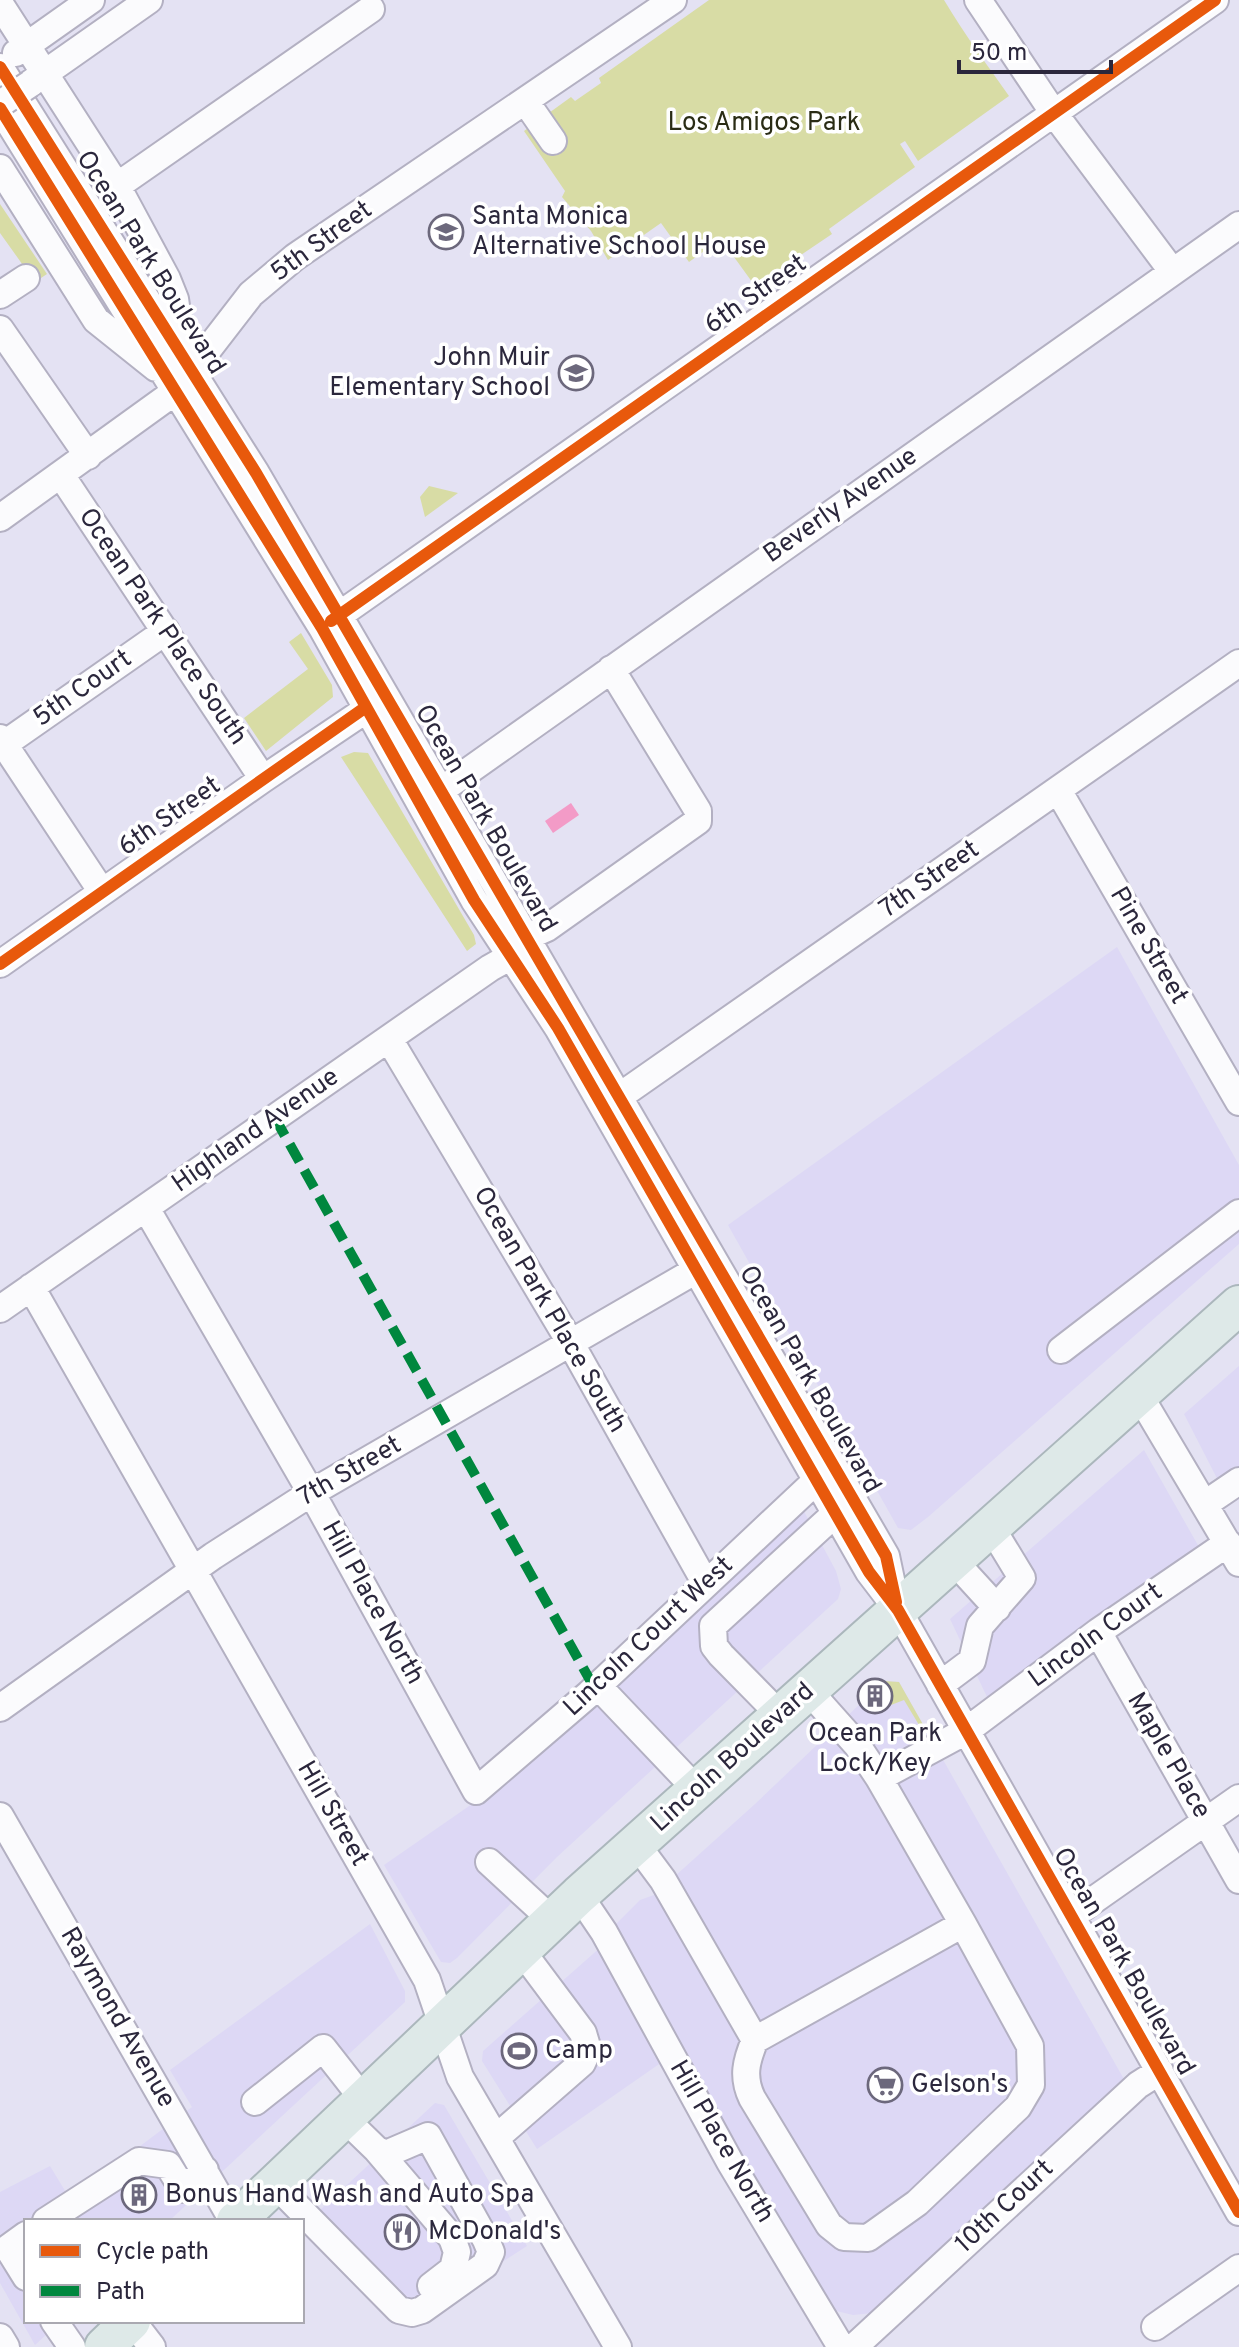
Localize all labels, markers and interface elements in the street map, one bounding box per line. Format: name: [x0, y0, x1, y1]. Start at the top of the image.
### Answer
scale bar: [959, 24, 1111, 74]
text: 50 m: [971, 39, 1027, 69]
park label: Los Amigos Park: [667, 107, 861, 140]
street label: Ocean Park Boulevard: [68, 145, 232, 381]
street label: 5th Street: [265, 194, 379, 290]
place label: Santa Monica Alternative School House: [472, 201, 766, 264]
school or university icon: Santa Monica Alternative School House: [427, 213, 465, 251]
street label: 6th Street: [699, 248, 813, 342]
place label: John Muir Elementary School: [329, 342, 550, 405]
school or university icon: John Muir Elementary School: [557, 354, 595, 392]
street label: Beverly Avenue: [758, 441, 924, 571]
street label: Ocean Park Place South: [70, 502, 254, 752]
street label: 5th Court: [27, 643, 139, 735]
street label: Ocean Park Boulevard: [406, 699, 564, 939]
street label: 6th Street: [113, 770, 227, 864]
street label: 7th Street: [874, 834, 986, 926]
street label: Pine Street: [1101, 882, 1195, 1010]
street label: Highland Avenue: [166, 1061, 346, 1201]
street label: Ocean Park Place South: [465, 1181, 633, 1439]
street label: Ocean Park Boulevard: [730, 1260, 888, 1500]
street label: 7th Street: [292, 1429, 408, 1515]
street label: Hill Place North: [313, 1515, 431, 1691]
street label: Lincoln Court West: [557, 1550, 741, 1724]
street label: Lincoln Court: [1022, 1576, 1170, 1696]
street label: Lincoln Boulevard: [644, 1676, 822, 1840]
building icon: Ocean Park Lock/Key: [856, 1677, 894, 1715]
street label: Maple Place: [1119, 1687, 1217, 1825]
place label: Ocean Park Lock/Key: [808, 1718, 942, 1781]
street label: Hill Street: [289, 1755, 375, 1873]
street label: Ocean Park Boulevard: [1044, 1842, 1202, 2082]
street label: Raymond Avenue: [52, 1922, 182, 2114]
sports icon: Camp: [500, 2032, 538, 2070]
place label: Camp: [545, 2035, 613, 2068]
street label: Hill Place North: [661, 2055, 781, 2229]
supermarket icon: Gelson's: [866, 2066, 904, 2104]
place label: Gelson's: [911, 2069, 1008, 2102]
street label: 10th Court: [949, 2153, 1061, 2261]
building icon: Bonus Hand Wash and Auto Spa: [120, 2176, 158, 2214]
place label: Bonus Hand Wash and Auto Spa: [165, 2179, 534, 2212]
restaurant icon: McDonald's: [383, 2213, 421, 2251]
place label: McDonald's: [428, 2216, 561, 2249]
legend: [24, 2219, 304, 2323]
text: Cycle path: [96, 2238, 209, 2268]
text: Path: [96, 2278, 145, 2308]

